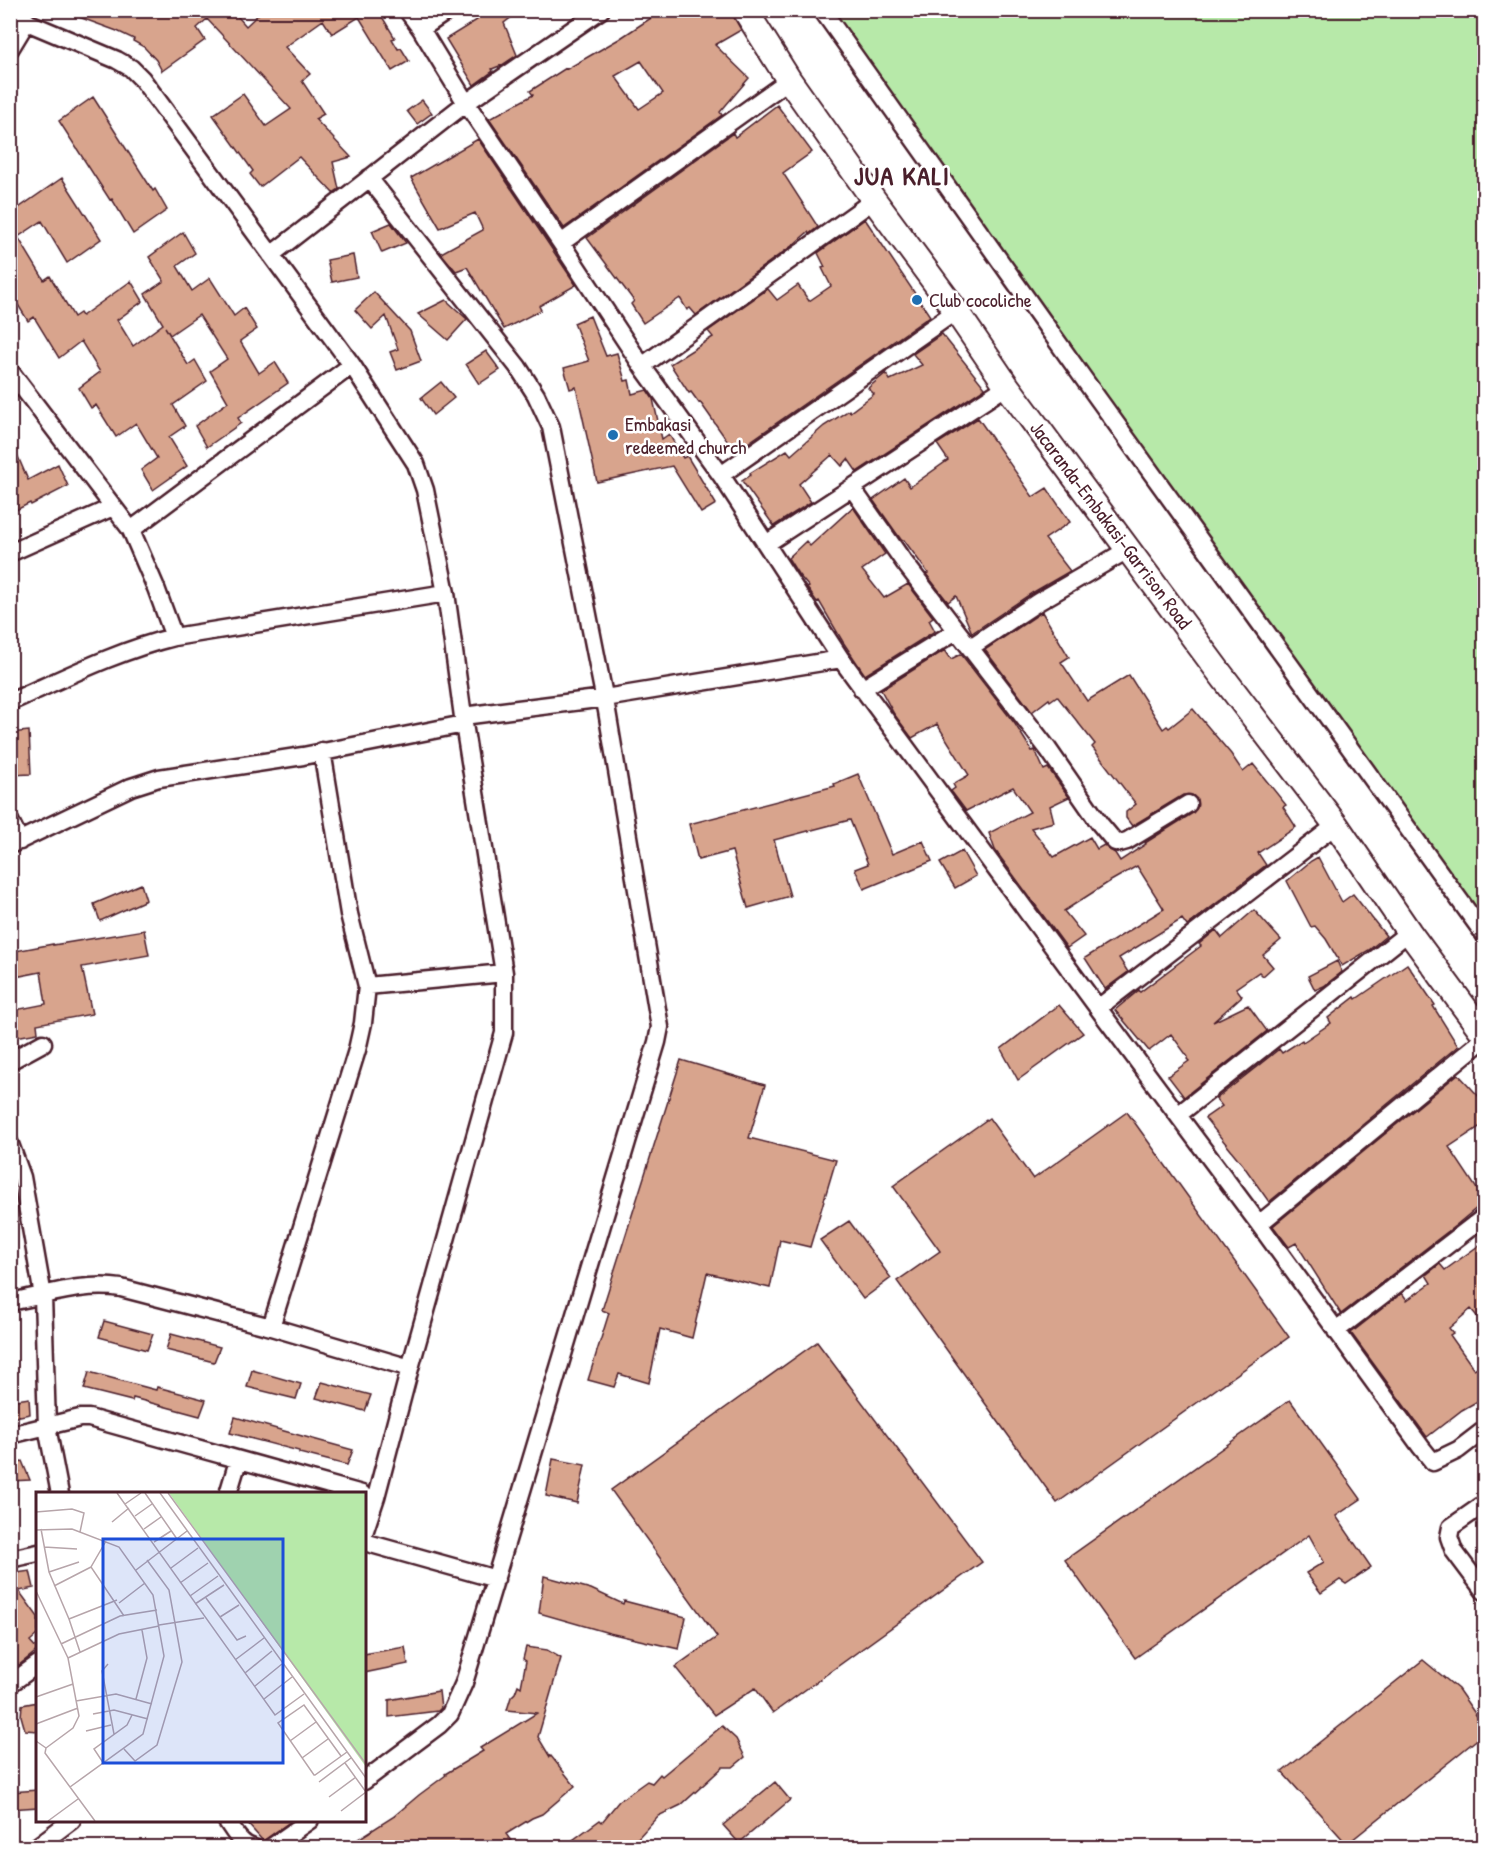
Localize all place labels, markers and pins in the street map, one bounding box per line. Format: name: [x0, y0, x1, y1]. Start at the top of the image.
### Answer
place label: Club cocoliche: [929, 286, 1032, 313]
marker: Club cocoliche: [910, 293, 924, 307]
place label: Embakasi redeemed church: [625, 410, 746, 460]
marker: Embakasi redeemed church: [606, 428, 620, 442]

